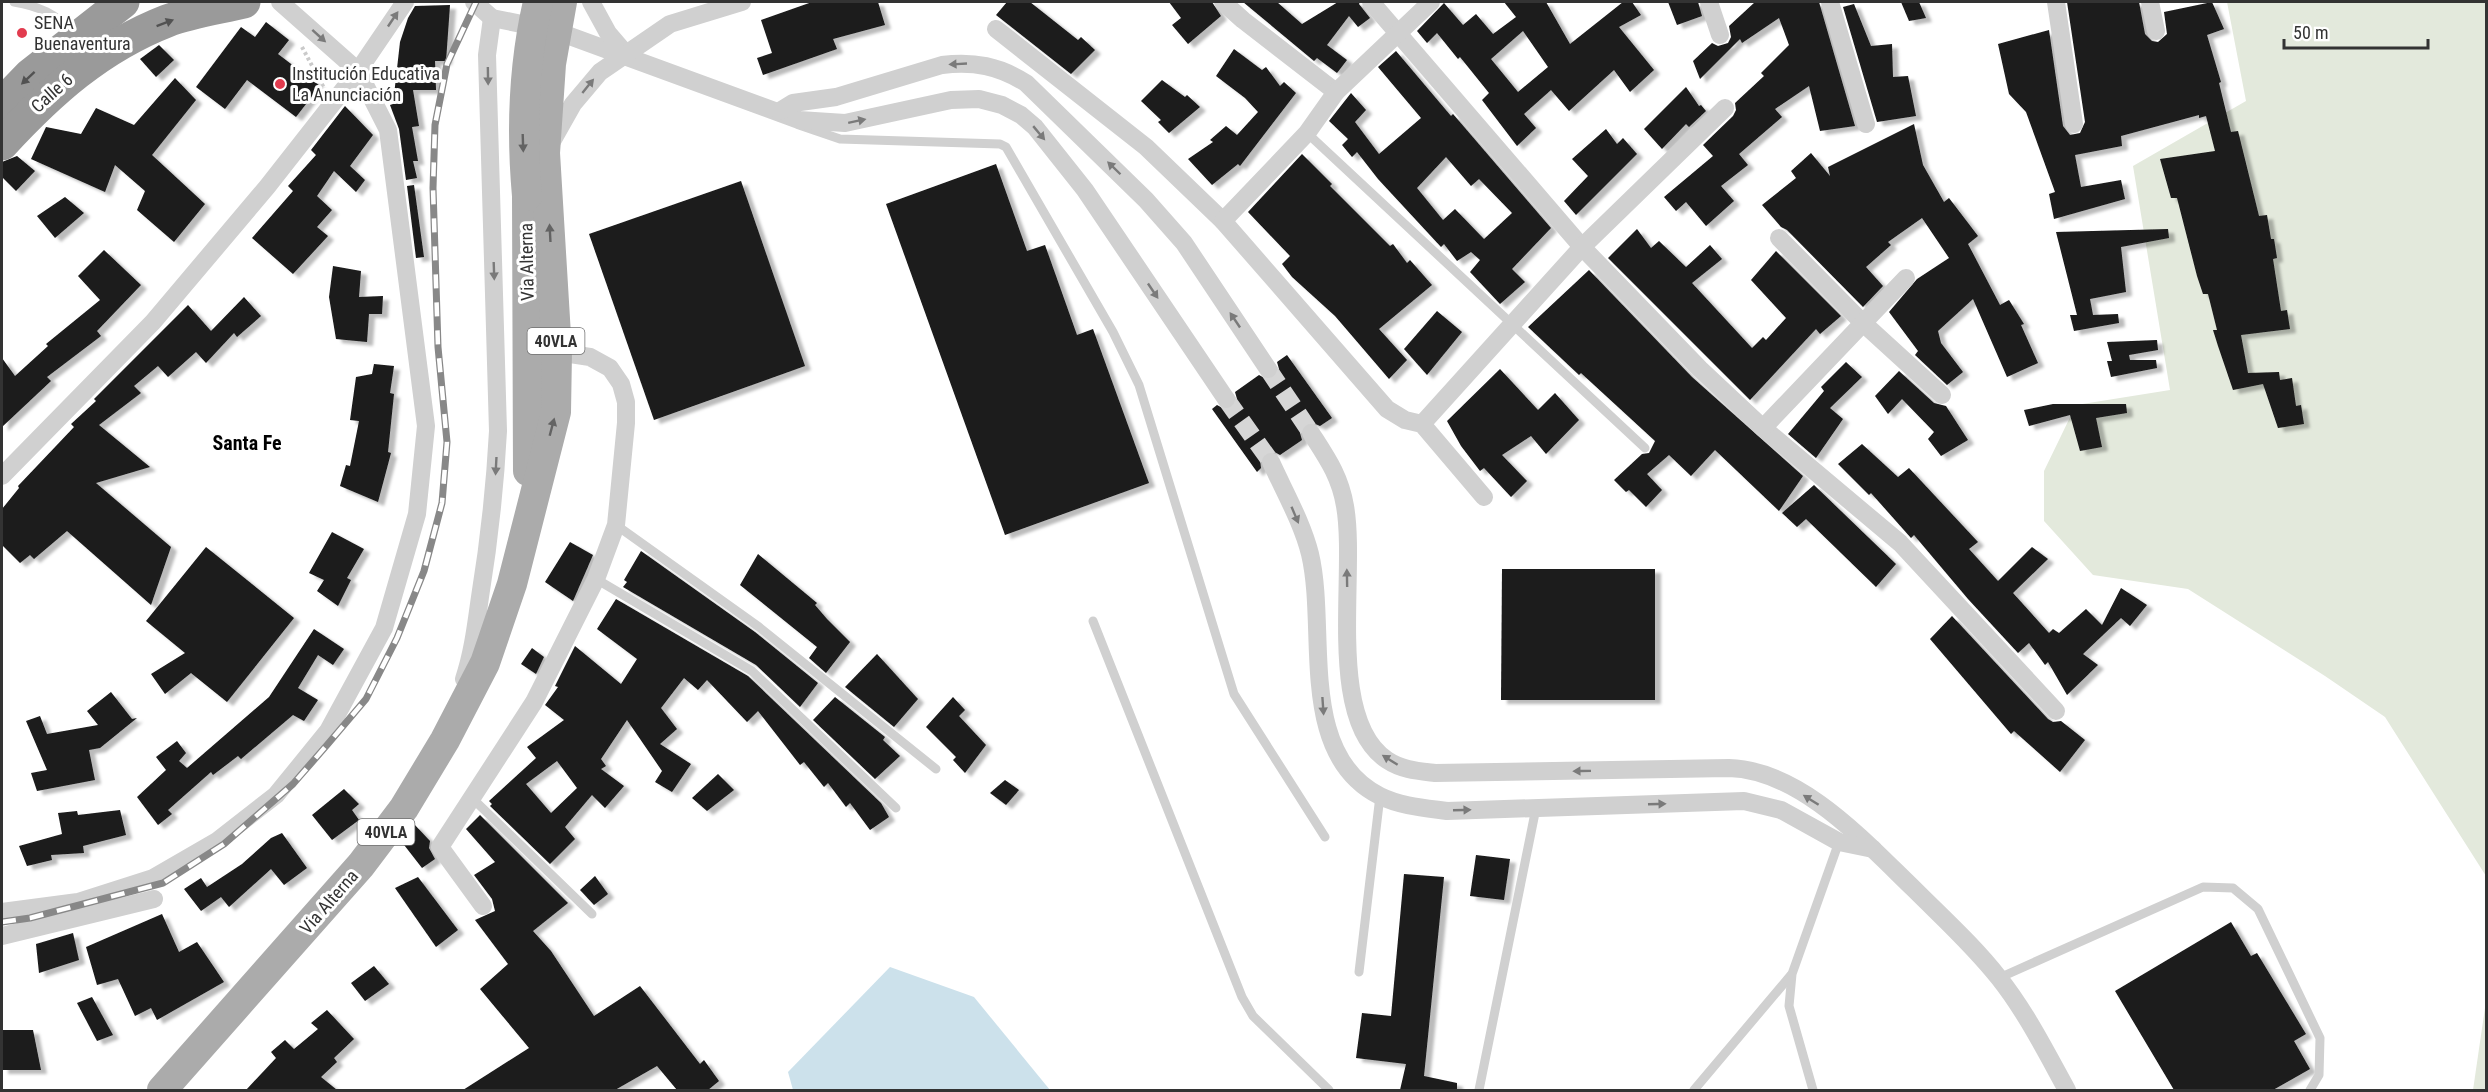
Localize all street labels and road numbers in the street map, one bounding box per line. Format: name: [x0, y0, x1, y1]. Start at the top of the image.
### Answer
street label: Calle 6: [27, 69, 77, 117]
street label: Via Alterna: [515, 223, 538, 301]
road number: 40VLA: [528, 328, 584, 354]
road number: 40VLA: [358, 819, 414, 845]
street label: Via Alterna: [295, 865, 362, 938]

